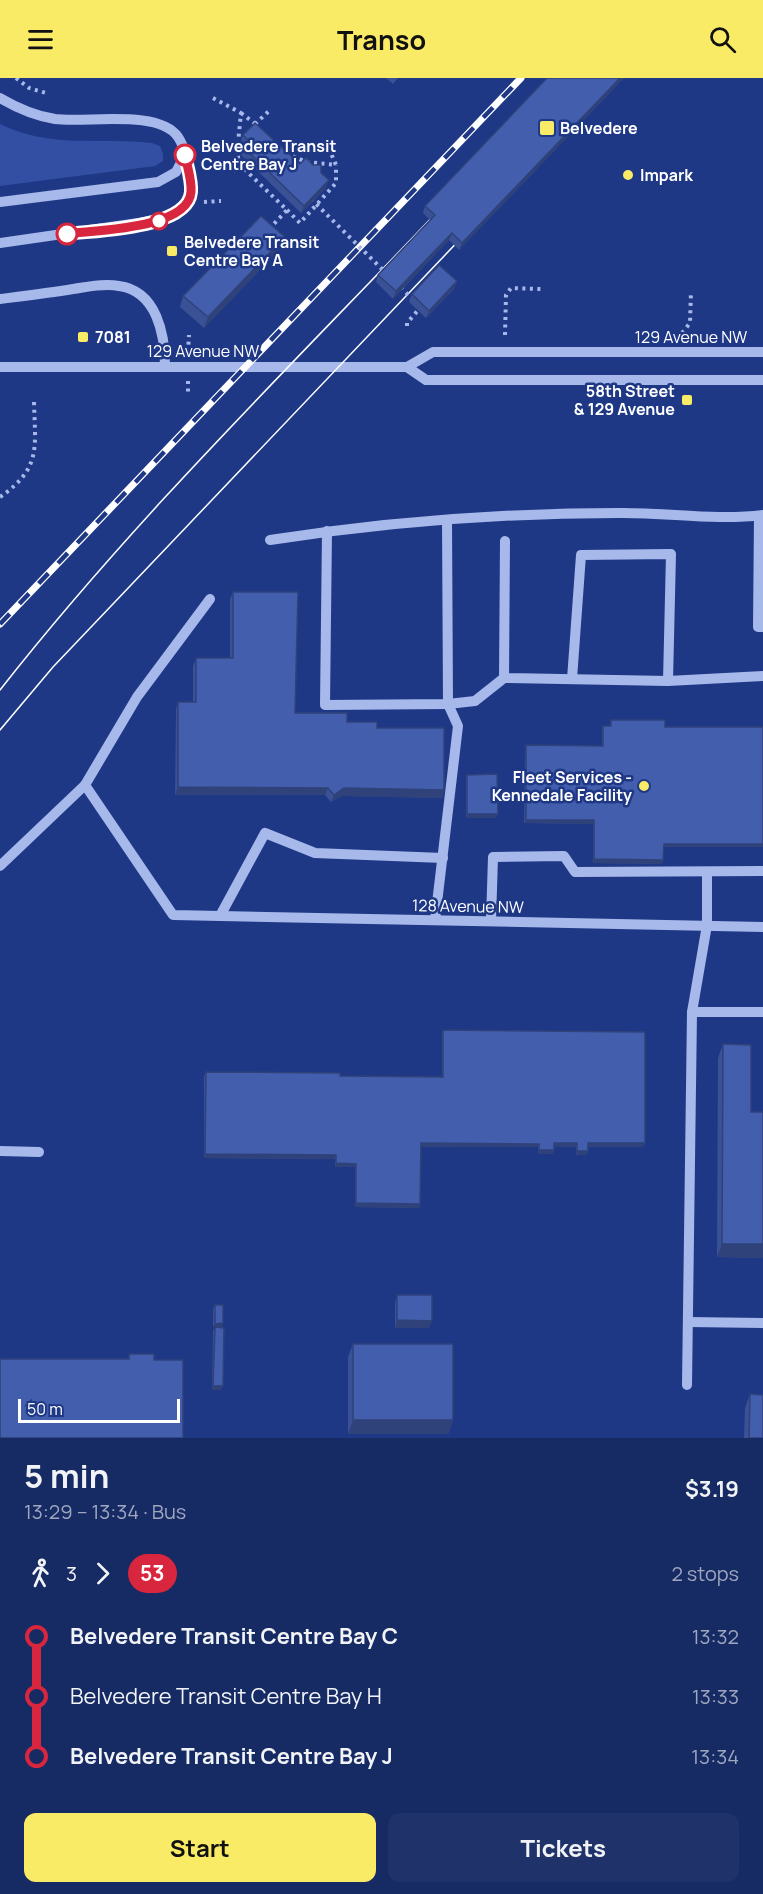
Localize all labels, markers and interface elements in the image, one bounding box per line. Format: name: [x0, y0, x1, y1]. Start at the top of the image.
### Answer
text: Transo: [337, 21, 426, 58]
icon: menu: [24, 23, 57, 56]
icon: search: [706, 23, 739, 56]
place label: Belvedere: [560, 117, 638, 139]
marker: Belvedere: [538, 119, 556, 137]
place label: Belvedere Transit Centre Bay J: [201, 135, 336, 175]
marker: Belvedere Transit Centre Bay J: [174, 144, 196, 166]
place label: Impark: [640, 164, 693, 186]
marker: Impark: [621, 168, 635, 182]
unlabelled marker: [150, 212, 168, 230]
unlabelled marker: [56, 223, 78, 245]
place label: Belvedere Transit Centre Bay A: [184, 231, 319, 271]
marker: Belvedere Transit Centre Bay A: [165, 244, 179, 258]
place label: 7081: [95, 326, 131, 348]
street label: 129 Avenue NW: [635, 326, 747, 348]
marker: 7081: [76, 330, 90, 344]
street label: 129 Avenue NW: [147, 340, 259, 362]
place label: 58th Street & 129 Avenue: [574, 380, 675, 420]
marker: 58th Street & 129 Avenue: [680, 393, 694, 407]
place label: Fleet Services - Kennedale Facility: [492, 766, 632, 806]
marker: Fleet Services - Kennedale Facility: [637, 779, 651, 793]
street label: 128 Avenue NW: [412, 894, 524, 918]
scale bar: [18, 1396, 180, 1424]
text: 50 m: [27, 1398, 63, 1420]
text: 5 min: [24, 1453, 110, 1498]
text: $3.19: [685, 1474, 739, 1504]
text: 13:29 – 13:34 · Bus: [24, 1498, 186, 1525]
icon: walk: [24, 1557, 57, 1590]
icon: forward: [86, 1557, 119, 1590]
text: 53: [140, 1559, 165, 1587]
text: 3: [66, 1560, 77, 1587]
text: 2 stops: [671, 1560, 739, 1587]
text: Belvedere Transit Centre Bay C: [70, 1621, 398, 1651]
text: 13:32: [692, 1623, 739, 1650]
text: Belvedere Transit Centre Bay H: [70, 1681, 382, 1711]
text: 13:33: [692, 1683, 739, 1710]
text: Belvedere Transit Centre Bay J: [70, 1741, 393, 1771]
text: 13:34: [691, 1743, 739, 1770]
button: Start: [24, 1813, 376, 1882]
button: Tickets: [388, 1813, 739, 1882]

